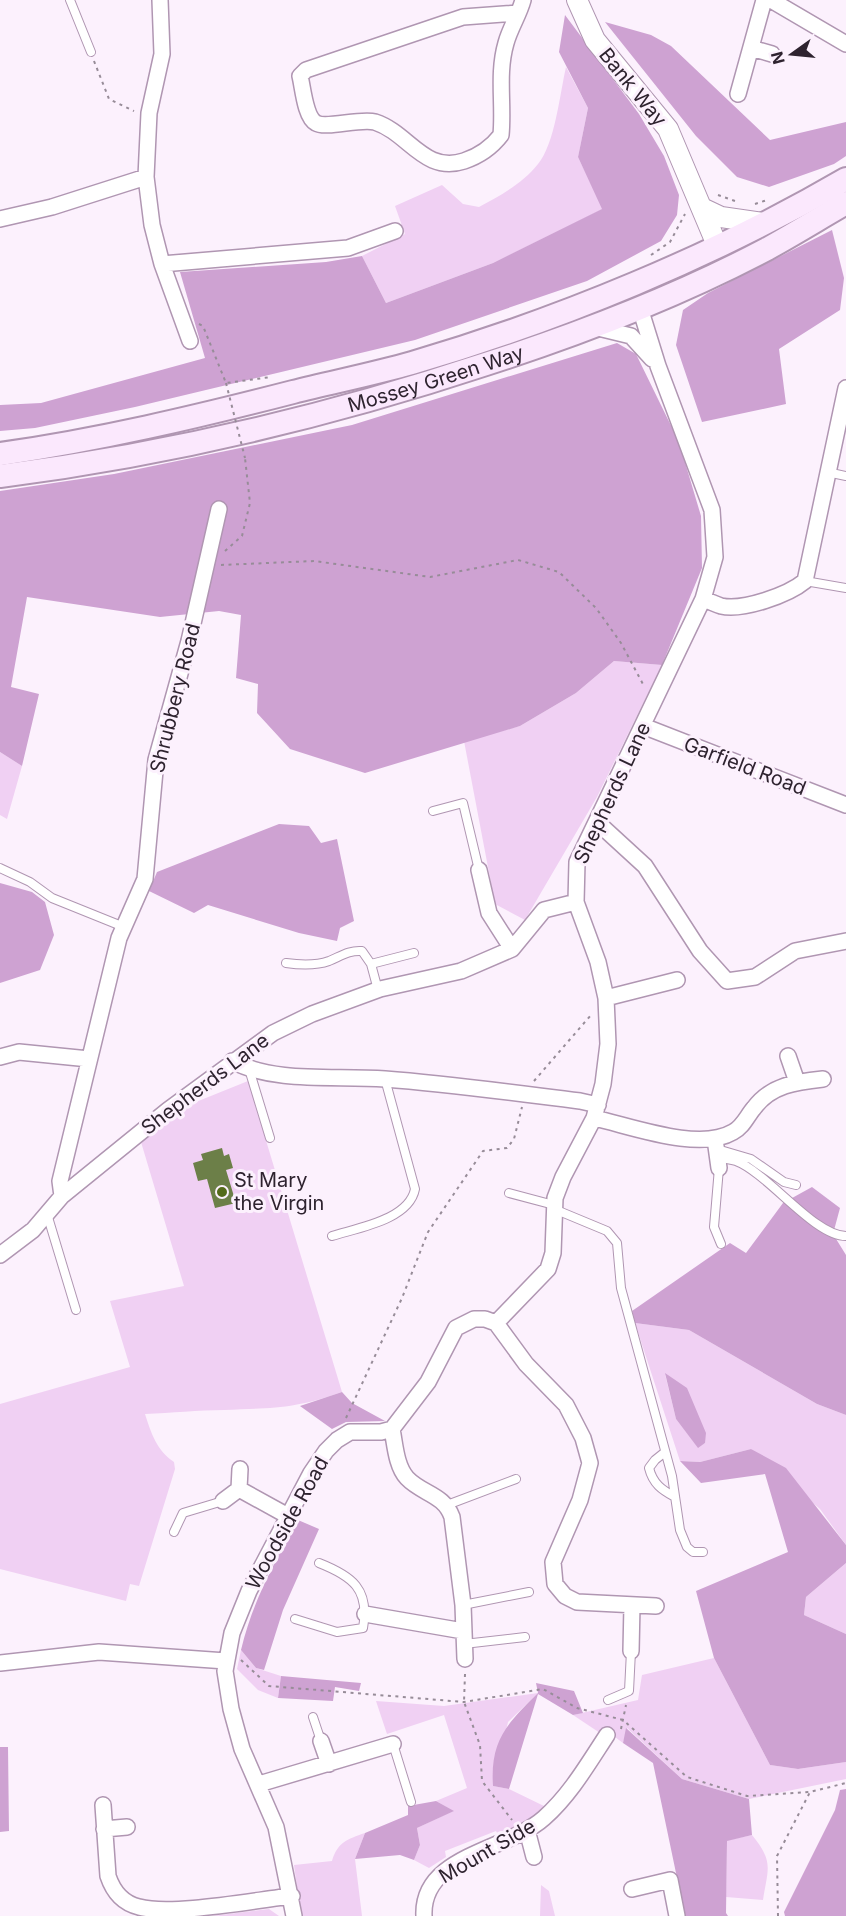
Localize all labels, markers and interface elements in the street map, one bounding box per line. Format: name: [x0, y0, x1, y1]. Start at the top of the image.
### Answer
north arrow: [762, 24, 822, 84]
street label: Bank Way: [594, 43, 672, 131]
text: N: [766, 49, 789, 66]
street label: Mossey Green Way: [345, 340, 527, 417]
street label: Shrubbery Road: [145, 621, 205, 775]
street label: Shepherds Lane: [569, 718, 655, 868]
street label: Garfield Road: [681, 732, 809, 800]
street label: Shepherds Lane: [136, 1028, 274, 1140]
place label: St Mary the Virgin: [234, 1168, 324, 1215]
marker: St Mary the Virgin: [215, 1185, 229, 1199]
street label: Woodside Road: [241, 1452, 333, 1594]
street label: Mount Side: [434, 1814, 540, 1888]

